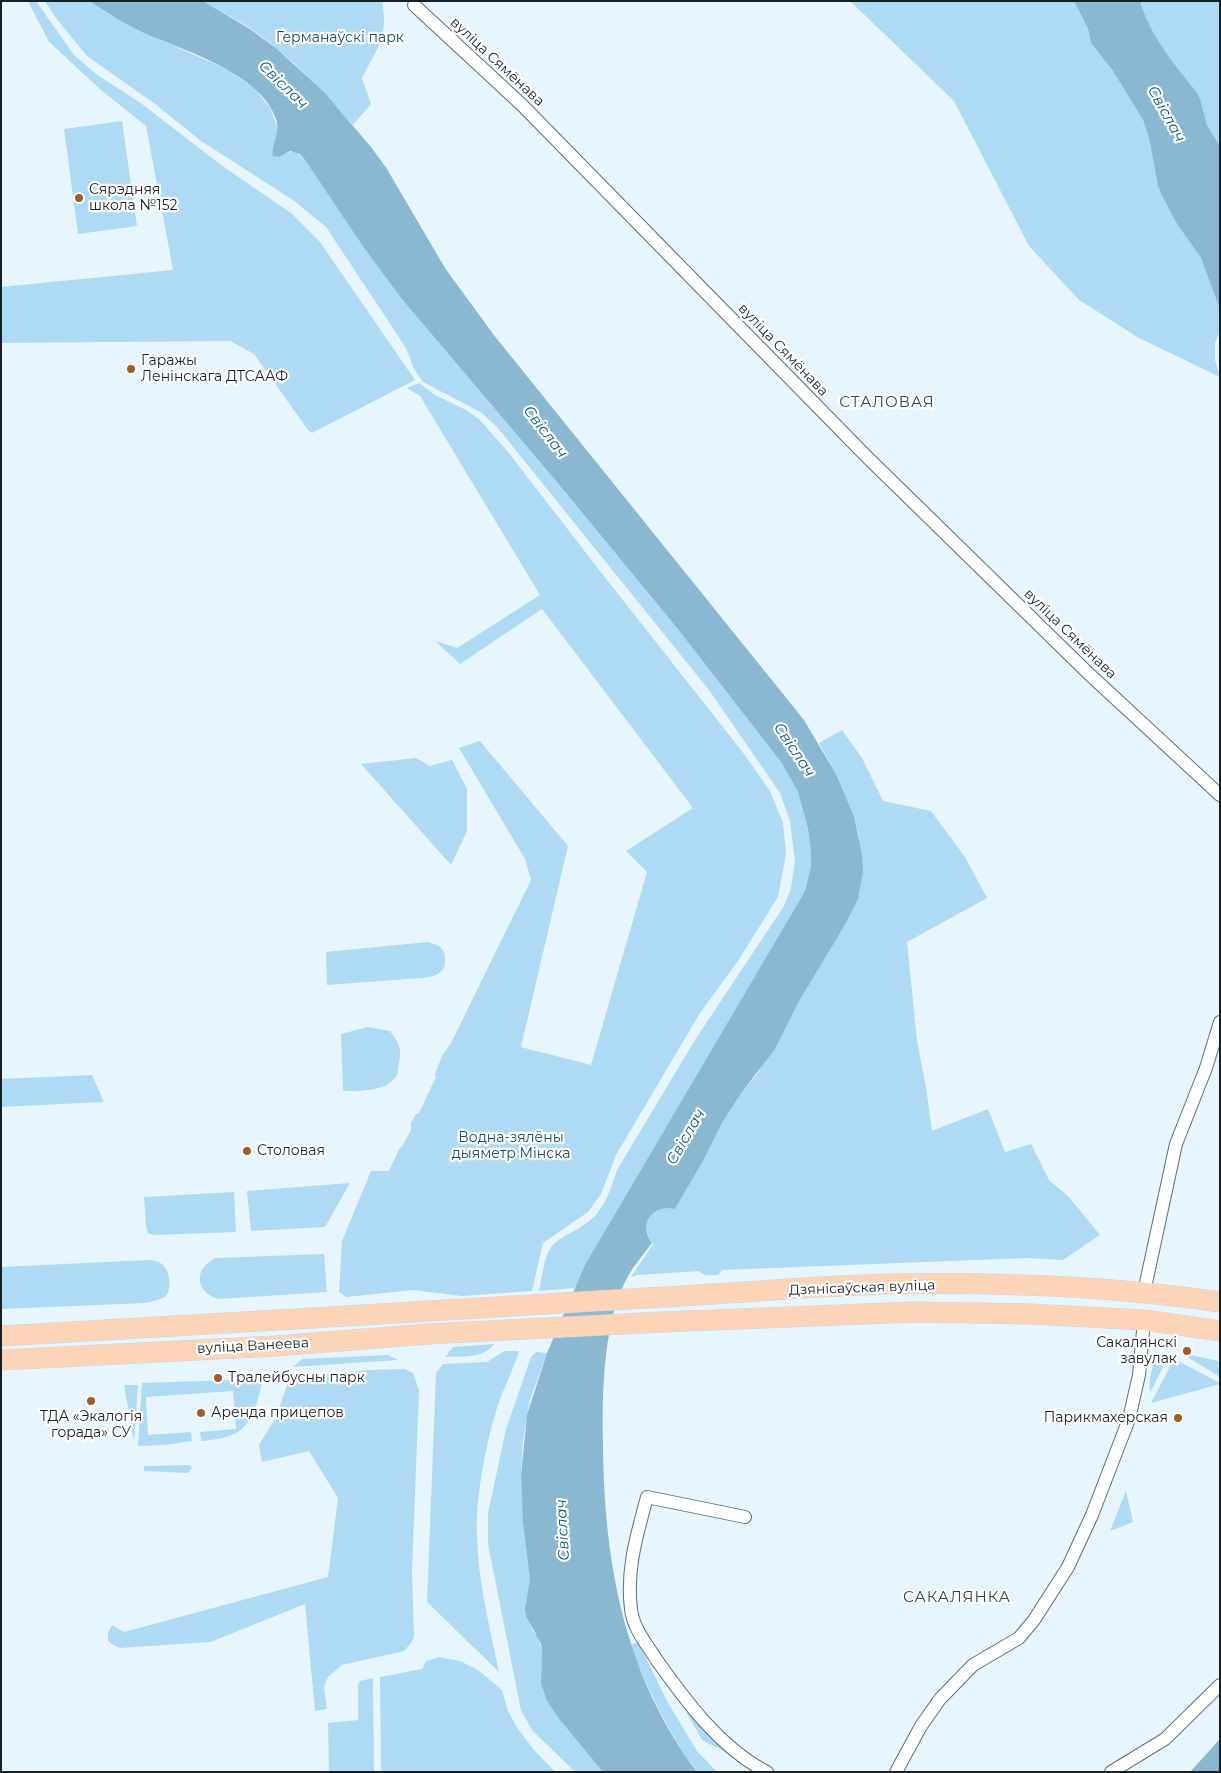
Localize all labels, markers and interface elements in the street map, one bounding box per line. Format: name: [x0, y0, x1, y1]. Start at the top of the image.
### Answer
street label: вуліца Сямёнава: [447, 14, 547, 110]
park label: Германаўскі парк: [276, 30, 404, 46]
water label: Свіслач: [255, 57, 311, 113]
water label: Свіслач: [1143, 83, 1189, 145]
place label: Сярэдняя школа №152: [89, 182, 177, 214]
marker: Сярэдняя школа №152: [73, 192, 85, 204]
street label: вуліца Сямёнава: [734, 300, 832, 400]
place label: Гаражы Ленінскага ДТСААФ: [141, 353, 288, 386]
marker: Гаражы Ленінскага ДТСААФ: [125, 363, 137, 375]
district label: СТАЛОВАЯ: [838, 394, 936, 412]
water label: Свіслач: [519, 402, 571, 462]
street label: вуліца Сямёнава: [1020, 585, 1120, 683]
water label: Свіслач: [769, 720, 819, 780]
water label: Свіслач: [663, 1106, 709, 1168]
park label: Водна-зялёны дыяметр Мінска: [452, 1130, 570, 1162]
place label: Столовая: [257, 1143, 325, 1159]
marker: Столовая: [241, 1145, 253, 1157]
street label: Дзянісаўская вуліца: [788, 1277, 936, 1299]
street label: вуліца Ванеева: [197, 1335, 309, 1357]
place label: Сакалянскі завулак: [1096, 1335, 1177, 1368]
marker: Сакалянскі завулак: [1181, 1345, 1193, 1357]
place label: Тралейбусны парк: [228, 1370, 365, 1386]
marker: Тралейбусны парк: [212, 1372, 224, 1384]
marker: ТДА «Экалогія горада» СУ: [85, 1395, 97, 1407]
place label: Аренда прицепов: [211, 1405, 344, 1421]
marker: Аренда прицепов: [195, 1407, 207, 1419]
place label: ТДА «Экалогія горада» СУ: [40, 1409, 142, 1441]
place label: Парикмахерская: [1044, 1410, 1168, 1426]
marker: Парикмахерская: [1172, 1412, 1184, 1424]
water label: Свіслач: [552, 1499, 574, 1561]
district label: САКАЛЯНКА: [902, 1589, 1012, 1607]

